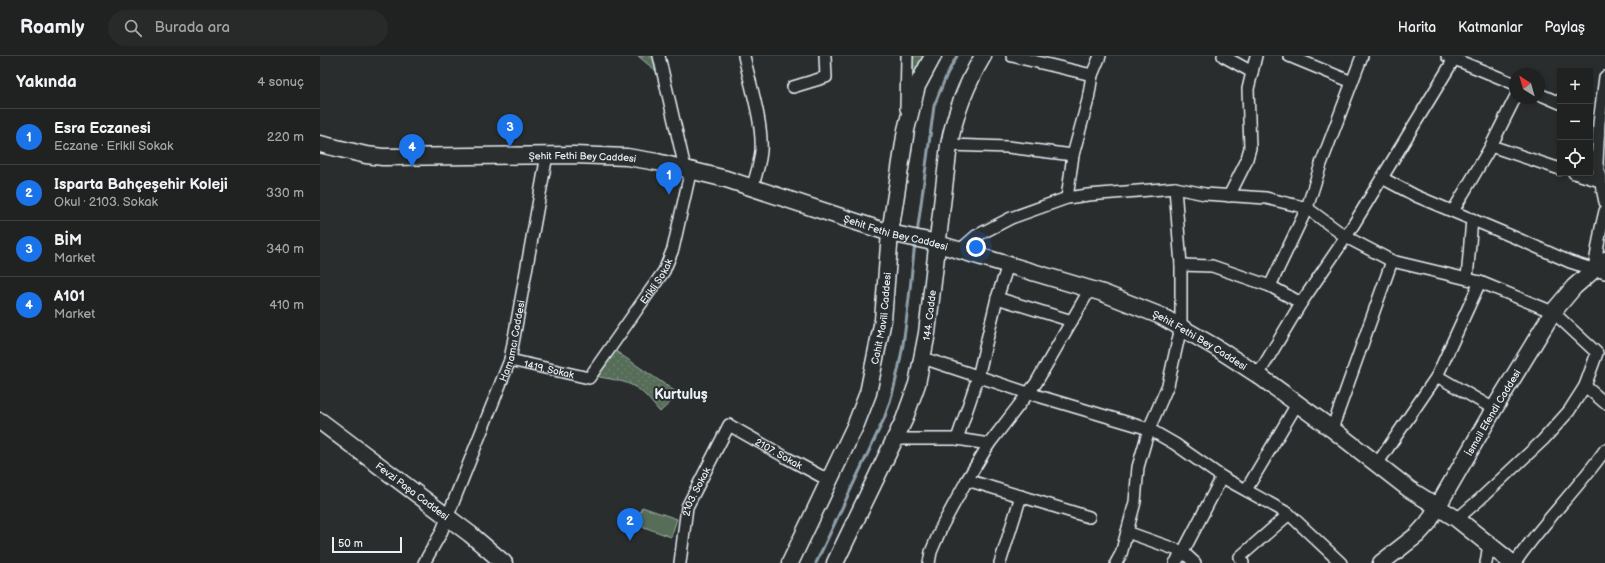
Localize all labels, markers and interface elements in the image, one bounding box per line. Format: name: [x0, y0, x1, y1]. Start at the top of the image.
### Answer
search box: [108, 10, 388, 46]
text: Roamly: [20, 16, 84, 39]
icon: search: [122, 17, 144, 39]
text: Burada ara: [154, 18, 230, 37]
text: Harita: [1398, 19, 1436, 36]
text: Katmanlar: [1458, 19, 1523, 36]
text: Paylaş: [1545, 19, 1585, 36]
north arrow: [1509, 68, 1545, 104]
map controls: [1557, 68, 1593, 176]
button: +: [1557, 68, 1593, 104]
text: Yakında: [16, 72, 77, 92]
text: 4 sonuç: [257, 74, 304, 90]
button: −: [1557, 104, 1593, 140]
pin: 3: [497, 114, 523, 147]
text: Esra Eczanesi: [54, 119, 151, 138]
text: 1: [26, 129, 32, 145]
text: 220 m: [267, 129, 304, 145]
pin: 4: [399, 134, 425, 167]
text: Eczane · Erikli Sokak: [54, 138, 173, 154]
button: locate: [1557, 140, 1593, 176]
street label: Şehit Fethi Bey Caddesi: [529, 150, 637, 165]
pin: 1: [656, 162, 682, 195]
text: Isparta Bahçeşehir Koleji: [54, 175, 228, 194]
text: 2: [25, 185, 33, 201]
text: 330 m: [266, 185, 304, 201]
text: Okul · 2103. Sokak: [54, 194, 158, 210]
street label: Şehit Fethi Bey Caddesi: [842, 213, 949, 254]
text: BİM: [54, 231, 82, 250]
your location: [966, 237, 986, 257]
text: 3: [25, 241, 33, 257]
text: 340 m: [266, 241, 304, 257]
text: Market: [54, 250, 95, 266]
street label: Erikli Sokak: [638, 257, 675, 307]
street label: Cahit Mavili Caddesi: [869, 272, 894, 366]
text: A101: [54, 287, 85, 306]
street label: 144. Cadde: [921, 289, 939, 342]
text: 4: [25, 297, 33, 313]
text: 410 m: [269, 297, 304, 313]
street label: Hamamcı Caddesi: [497, 299, 528, 383]
text: Market: [54, 306, 95, 322]
street label: Şehit Fethi Bey Caddesi: [1151, 308, 1249, 373]
street label: 1419. Sokak: [523, 358, 575, 381]
street label: İsmail Efendi Caddesi: [1463, 367, 1524, 458]
district label: Kurtuluş: [654, 386, 708, 403]
street label: 2107. Sokak: [753, 436, 804, 472]
street label: Fevzi Paşa Caddesi: [373, 460, 451, 523]
street label: 2103. Sokak: [681, 465, 713, 517]
pin: 2: [617, 508, 643, 541]
scale bar: [332, 535, 402, 554]
text: 50 m: [338, 537, 363, 550]

